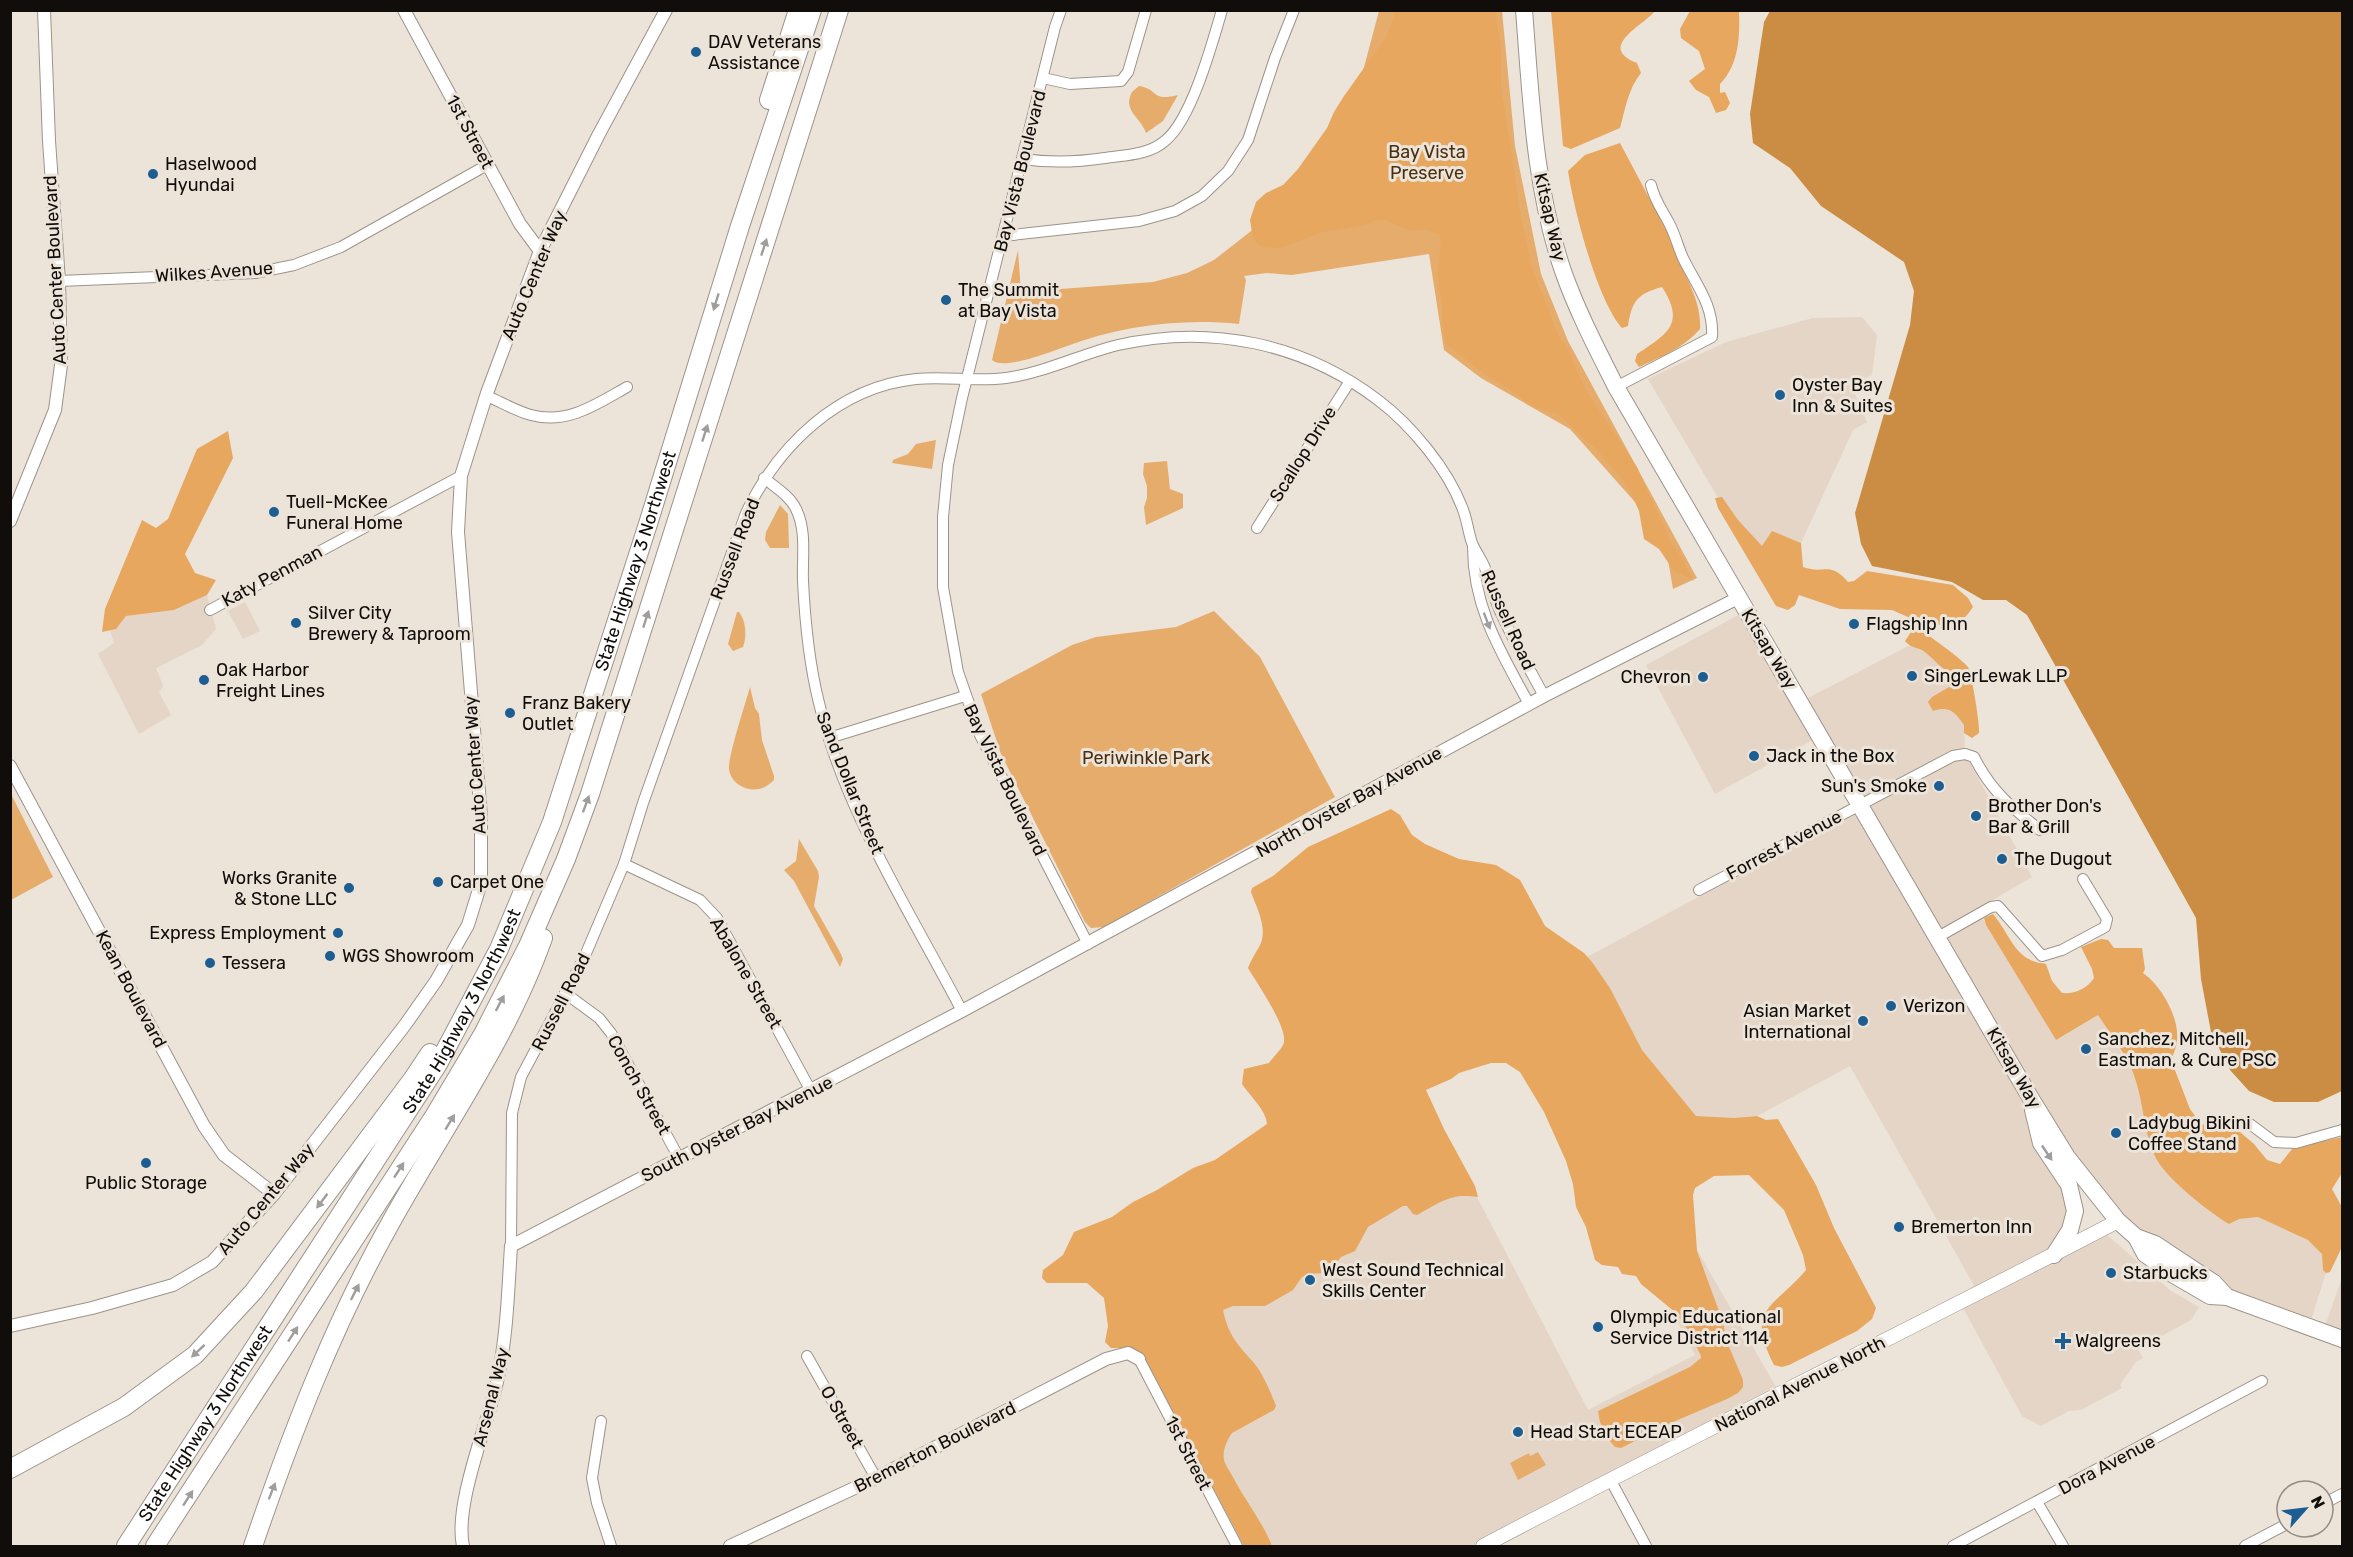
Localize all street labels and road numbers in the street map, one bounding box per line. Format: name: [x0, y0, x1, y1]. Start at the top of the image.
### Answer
street label: Bay Vista Boulevard: [989, 88, 1051, 254]
street label: 1st Street: [441, 91, 499, 173]
street label: Kitsap Way: [1529, 171, 1571, 263]
street label: Auto Center Boulevard: [39, 175, 71, 365]
street label: Auto Center Way: [497, 207, 571, 343]
street label: Wilkes Avenue: [154, 257, 274, 287]
street label: Scallop Drive: [1265, 402, 1341, 506]
street label: State Highway 3 Northwest: [590, 448, 681, 674]
street label: Russell Road: [706, 495, 764, 603]
street label: Katy Penman: [218, 540, 326, 612]
street label: Russell Road: [1476, 567, 1540, 673]
street label: Kitsap Way: [1736, 605, 1802, 693]
street label: Auto Center Way: [459, 695, 491, 835]
street label: Bay Vista Boulevard: [959, 701, 1051, 859]
street label: Sand Dollar Street: [811, 709, 889, 857]
street label: North Oyster Bay Avenue: [1252, 742, 1446, 862]
street label: Forrest Avenue: [1723, 805, 1845, 885]
street label: State Highway 3 Northwest: [398, 906, 526, 1118]
street label: Abalone Street: [705, 913, 787, 1033]
street label: Kean Boulevard: [91, 927, 171, 1051]
street label: Russell Road: [527, 949, 595, 1055]
street label: Kitsap Way: [1982, 1024, 2046, 1112]
street label: Conch Street: [603, 1031, 675, 1139]
street label: South Oyster Bay Avenue: [638, 1071, 836, 1187]
street label: Auto Center Way: [213, 1139, 319, 1259]
street label: State Highway 3 Northwest: [134, 1321, 277, 1526]
street label: National Avenue North: [1711, 1331, 1889, 1437]
street label: Arsenal Way: [468, 1345, 514, 1449]
street label: O Street: [816, 1382, 868, 1452]
street label: Bremerton Boulevard: [850, 1397, 1020, 1497]
street label: 1st Street: [1160, 1412, 1216, 1494]
street label: Dora Avenue: [2055, 1430, 2159, 1500]

